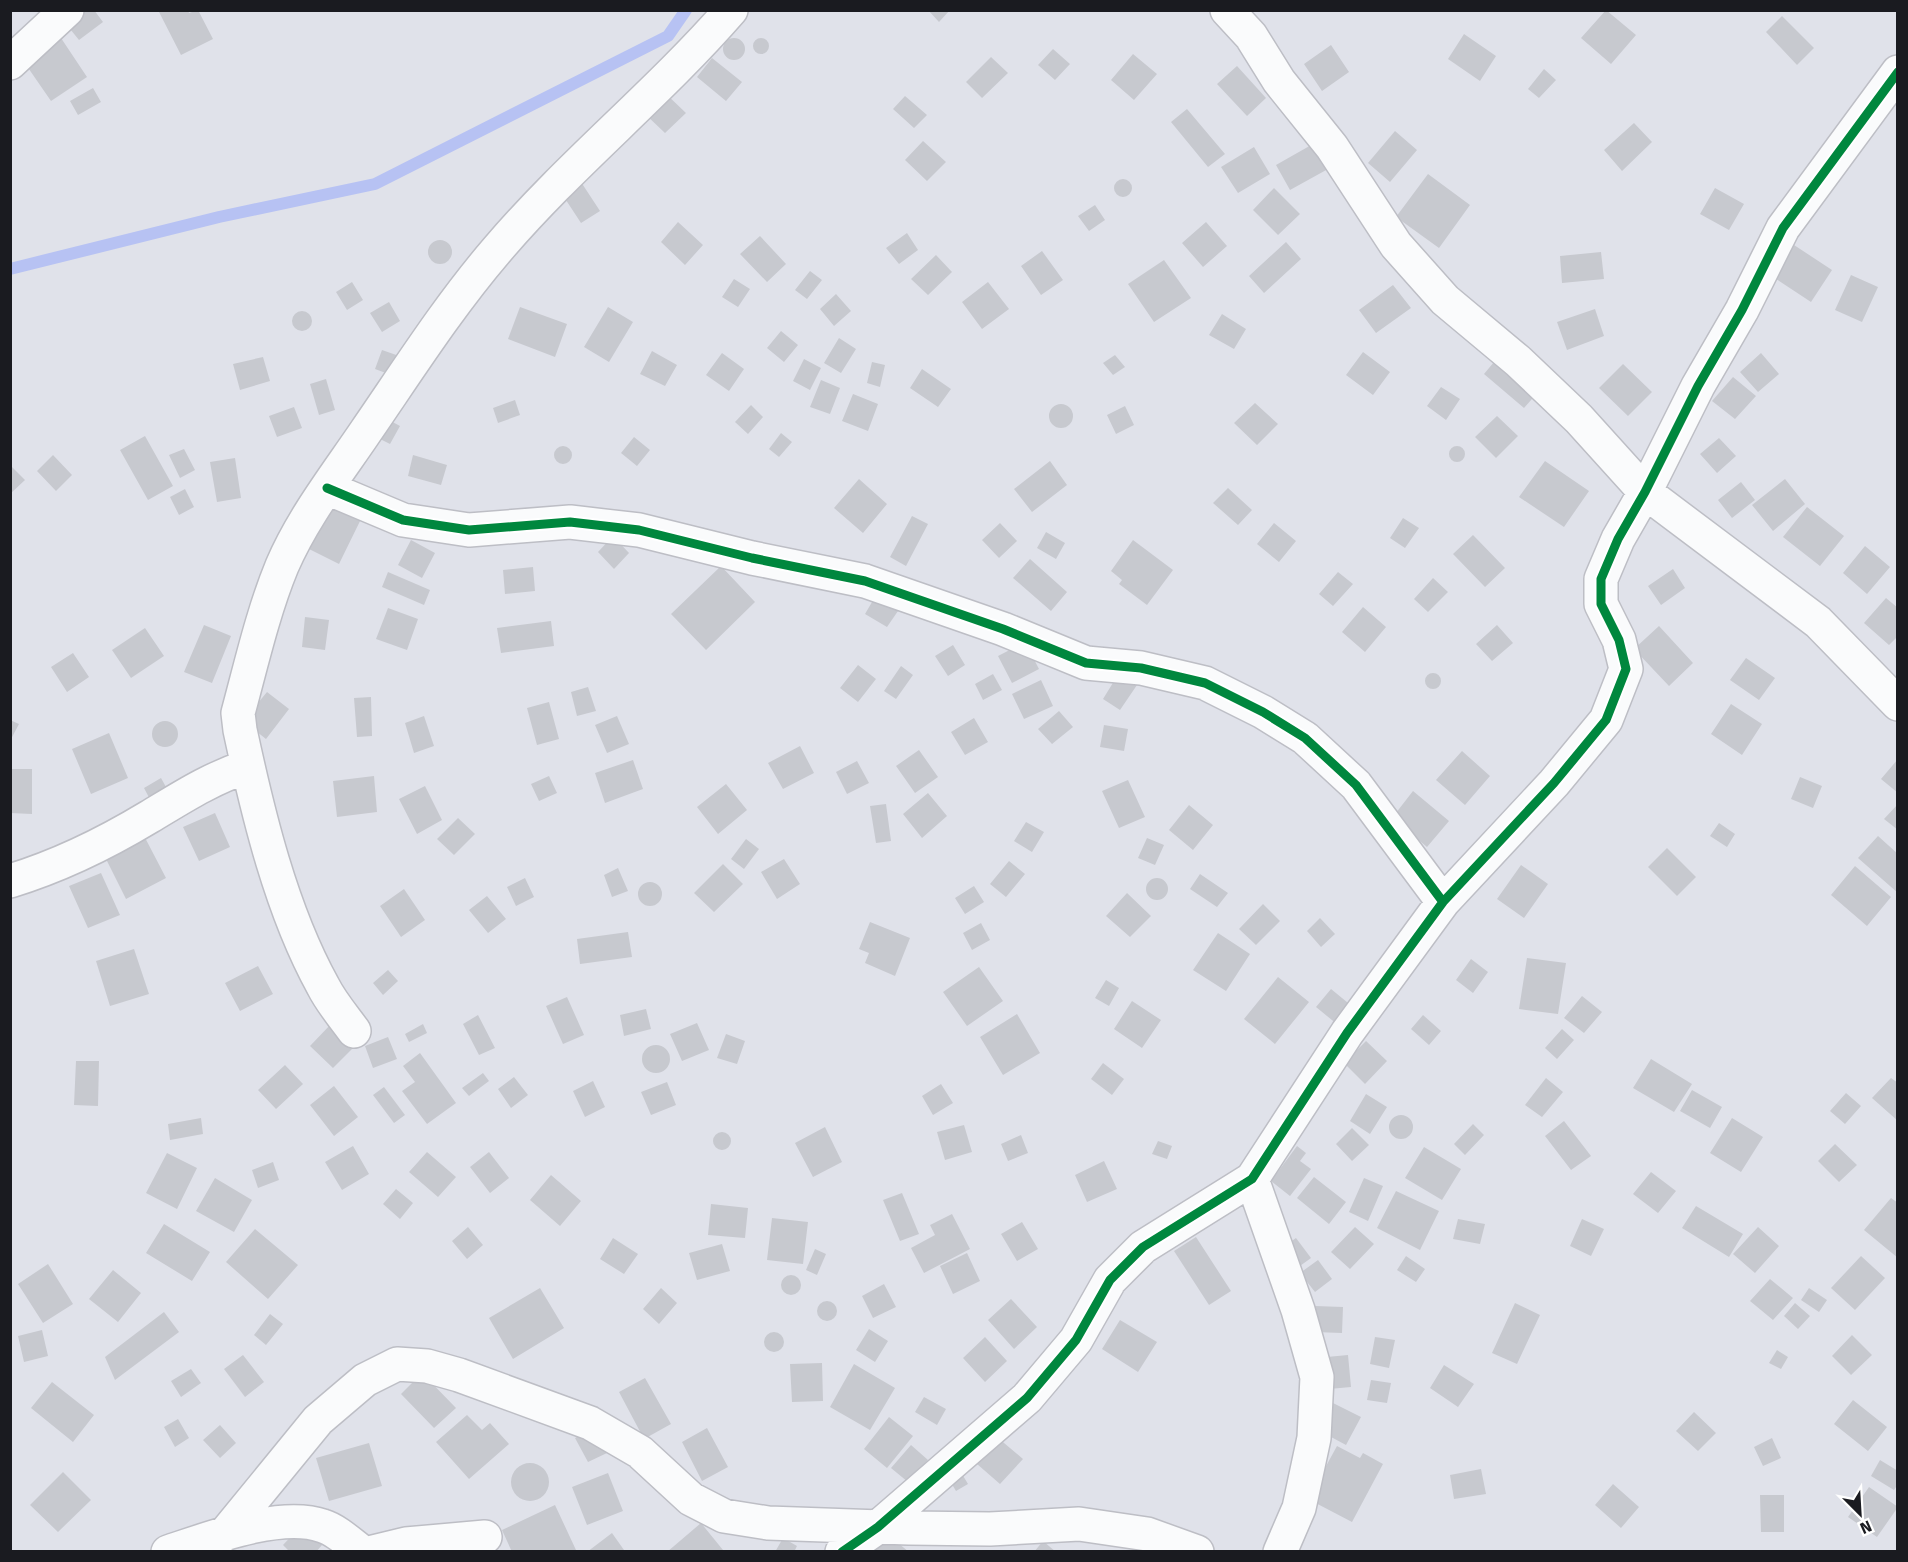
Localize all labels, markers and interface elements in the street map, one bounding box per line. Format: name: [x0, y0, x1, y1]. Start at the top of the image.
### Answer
north arrow: [1830, 1484, 1890, 1544]
text: N: [1857, 1516, 1875, 1538]

